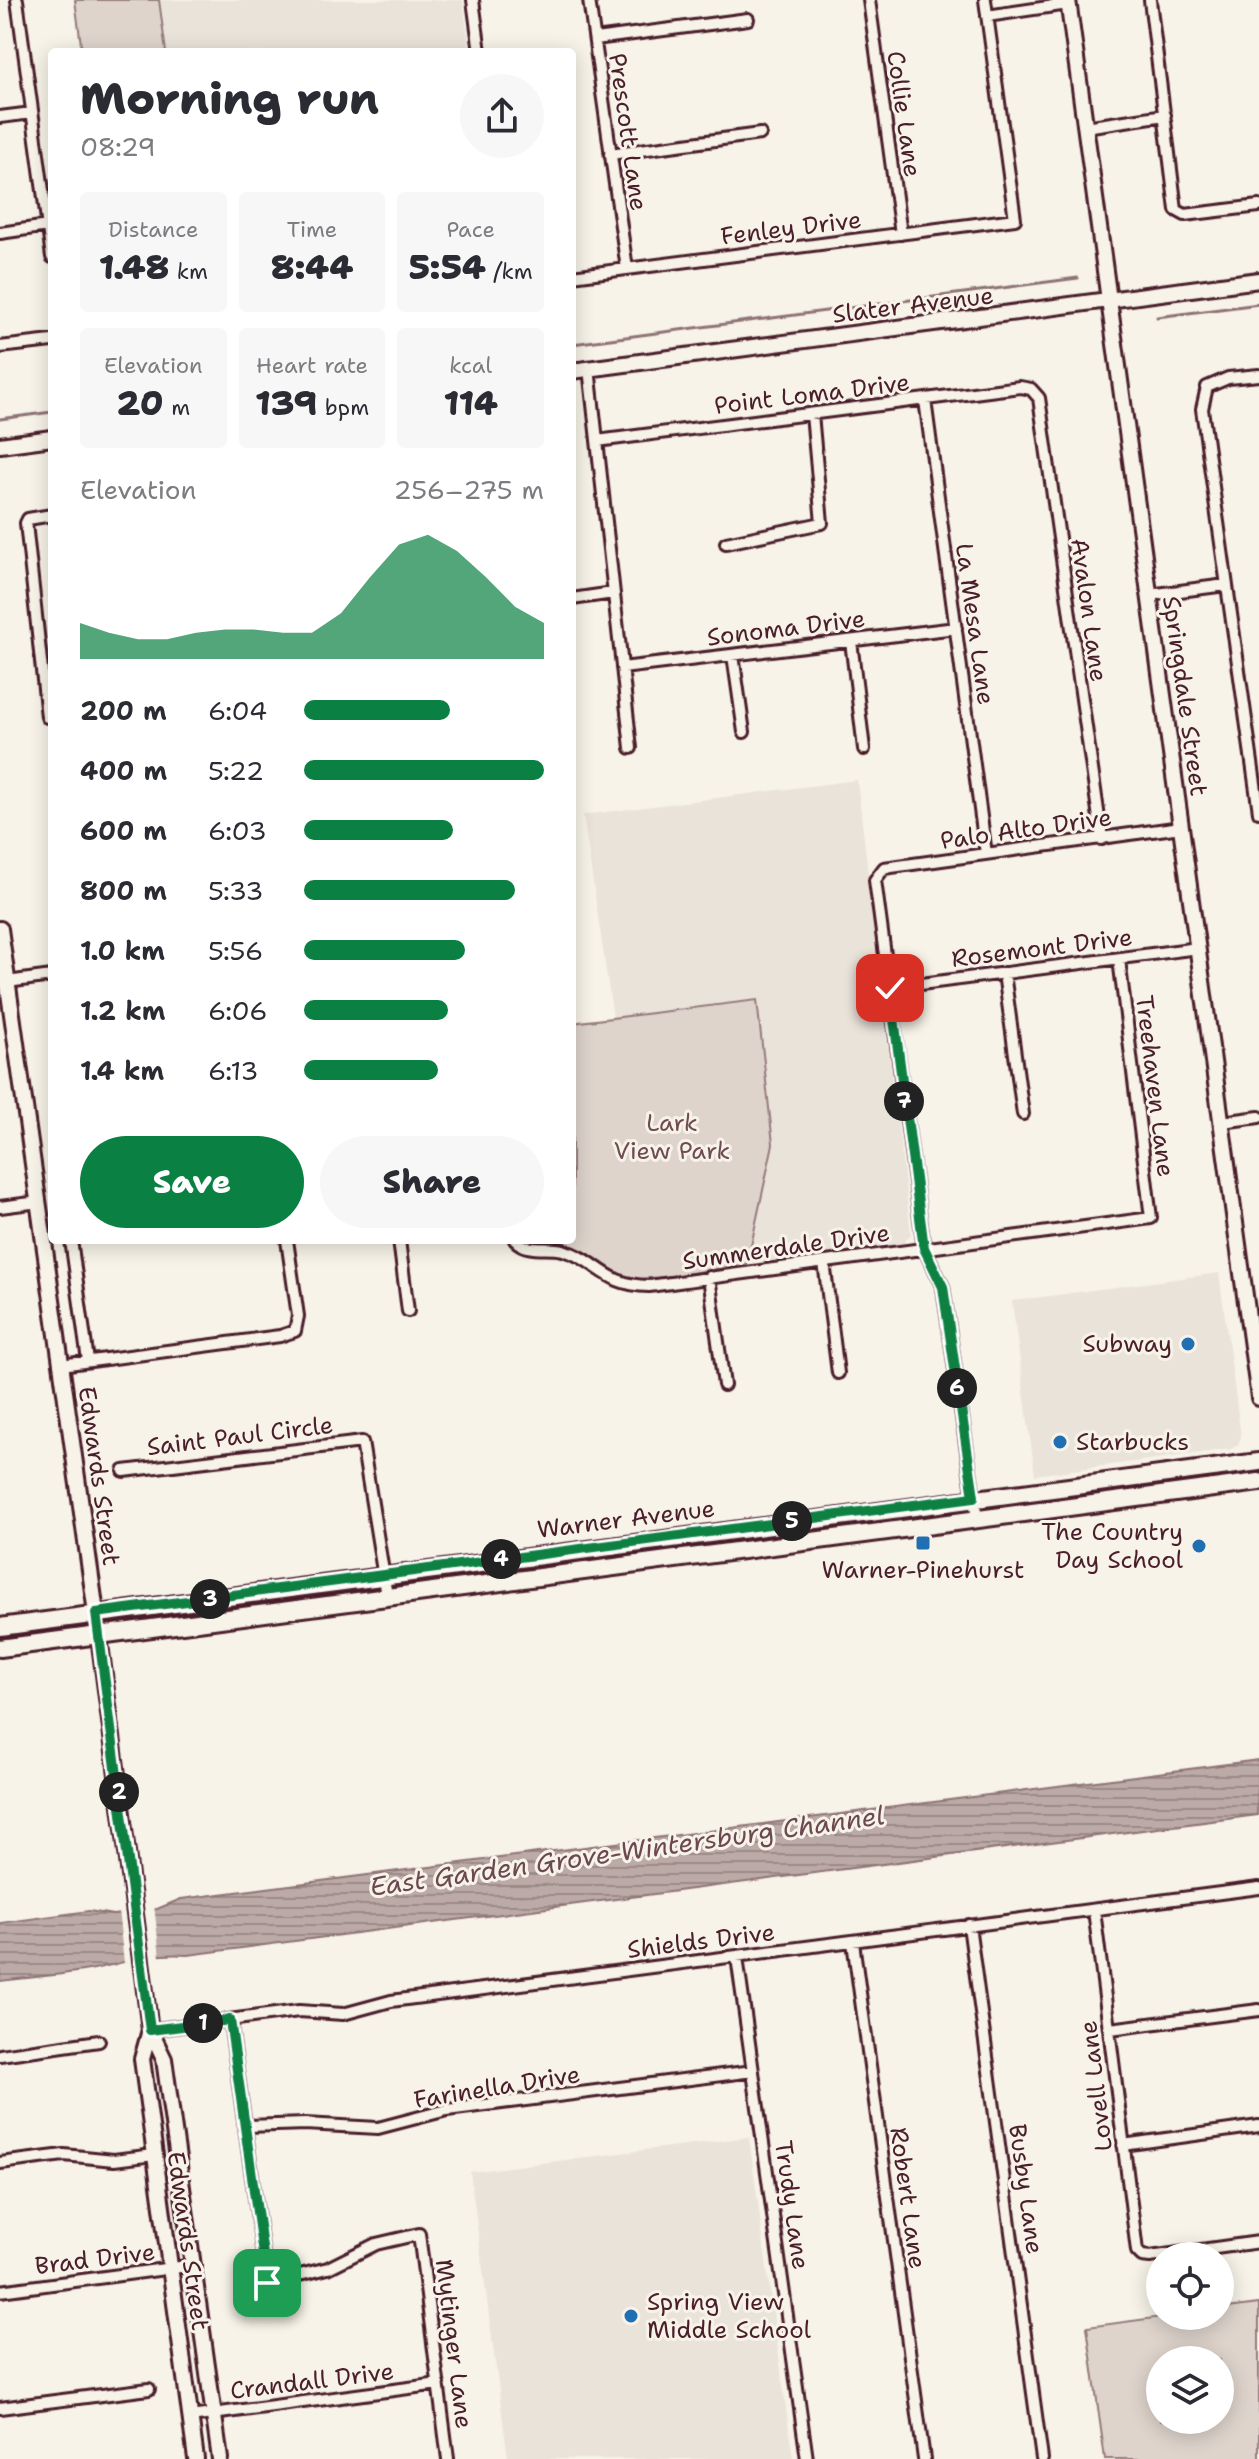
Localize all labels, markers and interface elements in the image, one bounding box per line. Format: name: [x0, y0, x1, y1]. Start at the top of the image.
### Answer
street label: Collie Lane: [879, 49, 929, 179]
street label: Prescott Lane: [601, 51, 655, 213]
text: Morning run: [80, 69, 379, 128]
button: share: [460, 74, 544, 158]
text: 08:29: [80, 129, 156, 164]
street label: Fenley Drive: [719, 203, 863, 253]
text: Distance: [108, 215, 198, 244]
text: Time: [287, 215, 337, 244]
text: Pace: [446, 215, 495, 244]
text: 1.48: [99, 244, 169, 290]
text: 8:44: [271, 244, 353, 290]
text: 5:54: [409, 244, 486, 290]
text: km: [169, 257, 208, 286]
text: /km: [486, 257, 533, 286]
street label: Slater Avenue: [831, 279, 995, 331]
text: Elevation: [104, 351, 203, 380]
text: Heart rate: [256, 351, 368, 380]
text: kcal: [449, 351, 492, 380]
street label: Point Loma Drive: [712, 366, 912, 422]
text: 20: [117, 380, 164, 426]
text: 139: [255, 380, 317, 426]
text: 114: [443, 380, 498, 426]
text: m: [164, 393, 190, 422]
text: bpm: [317, 393, 369, 422]
text: Elevation: [80, 472, 196, 507]
text: 256–275 m: [394, 472, 544, 507]
street label: Avalon Lane: [1063, 536, 1115, 684]
street label: La Mesa Lane: [948, 541, 1002, 707]
street label: Springdale Street: [1155, 594, 1215, 798]
street label: Sonoma Drive: [705, 602, 867, 654]
text: 200 m: [80, 693, 167, 728]
text: 6:04: [208, 693, 267, 728]
text: 400 m: [80, 753, 167, 788]
text: 5:22: [208, 753, 264, 788]
street label: Palo Alto Drive: [938, 801, 1114, 857]
text: 600 m: [80, 813, 167, 848]
text: 6:03: [208, 813, 267, 848]
text: 800 m: [80, 873, 167, 908]
text: 5:33: [208, 873, 264, 908]
street label: Rosemont Drive: [950, 921, 1134, 975]
text: 1.0 km: [80, 933, 165, 968]
text: 5:56: [208, 933, 263, 968]
pin: [856, 954, 924, 1022]
icon: check: [868, 966, 912, 1010]
text: 1.2 km: [80, 993, 165, 1028]
text: 6:06: [208, 993, 267, 1028]
street label: Treehaven Lane: [1128, 993, 1182, 1179]
text: 1.4 km: [80, 1053, 164, 1088]
text: 6:13: [208, 1053, 258, 1088]
pin: 7: [884, 1081, 924, 1121]
text: 7: [896, 1086, 912, 1115]
park label: Lark View Park: [614, 1107, 730, 1167]
button: Save: [80, 1136, 304, 1228]
button: Share: [320, 1136, 544, 1228]
street label: Summerdale Drive: [680, 1217, 892, 1277]
place label: Subway: [1083, 1328, 1172, 1360]
marker: Subway: [1179, 1335, 1197, 1353]
pin: 6: [937, 1368, 977, 1408]
text: 6: [949, 1373, 965, 1402]
street label: Edwards Street: [71, 1385, 127, 1567]
street label: Saint Paul Circle: [145, 1409, 335, 1463]
place label: Starbucks: [1076, 1426, 1189, 1458]
marker: Starbucks: [1051, 1433, 1069, 1451]
street label: Warner Avenue: [535, 1492, 717, 1546]
pin: 5: [772, 1501, 812, 1541]
text: 5: [785, 1506, 799, 1535]
place label: The Country Day School: [1041, 1516, 1184, 1576]
marker: Warner-Pinehurst: [914, 1534, 932, 1552]
marker: The Country Day School: [1190, 1537, 1208, 1555]
pin: 4: [481, 1539, 521, 1579]
text: 4: [493, 1544, 509, 1573]
place label: Warner-Pinehurst: [822, 1554, 1024, 1586]
pin: 3: [190, 1579, 230, 1619]
text: 3: [202, 1584, 218, 1613]
pin: 2: [99, 1772, 139, 1812]
text: 2: [111, 1777, 127, 1806]
water label: East Garden Grove-Wintersburg Channel: [367, 1797, 886, 1904]
street label: Shields Drive: [625, 1916, 777, 1966]
pin: 1: [183, 2003, 223, 2043]
text: 1: [198, 2008, 208, 2037]
street label: Lovell Lane: [1072, 2019, 1120, 2153]
street label: Farinella Drive: [412, 2058, 582, 2116]
street label: Busby Lane: [1001, 2122, 1051, 2256]
street label: Robert Lane: [882, 2125, 934, 2271]
street label: Trudy Lane: [767, 2138, 817, 2272]
street label: Edwards Street: [160, 2150, 216, 2332]
street label: Brad Drive: [33, 2236, 157, 2282]
map controls: [1146, 2242, 1234, 2434]
button: locate: [1146, 2242, 1234, 2330]
pin: [233, 2249, 301, 2317]
street label: Mytinger Lane: [428, 2257, 480, 2431]
icon: arrive: [245, 2261, 289, 2305]
place label: Spring View Middle School: [647, 2286, 812, 2346]
marker: Spring View Middle School: [622, 2307, 640, 2325]
button: layers: [1146, 2346, 1234, 2434]
street label: Crandall Drive: [228, 2355, 396, 2407]

